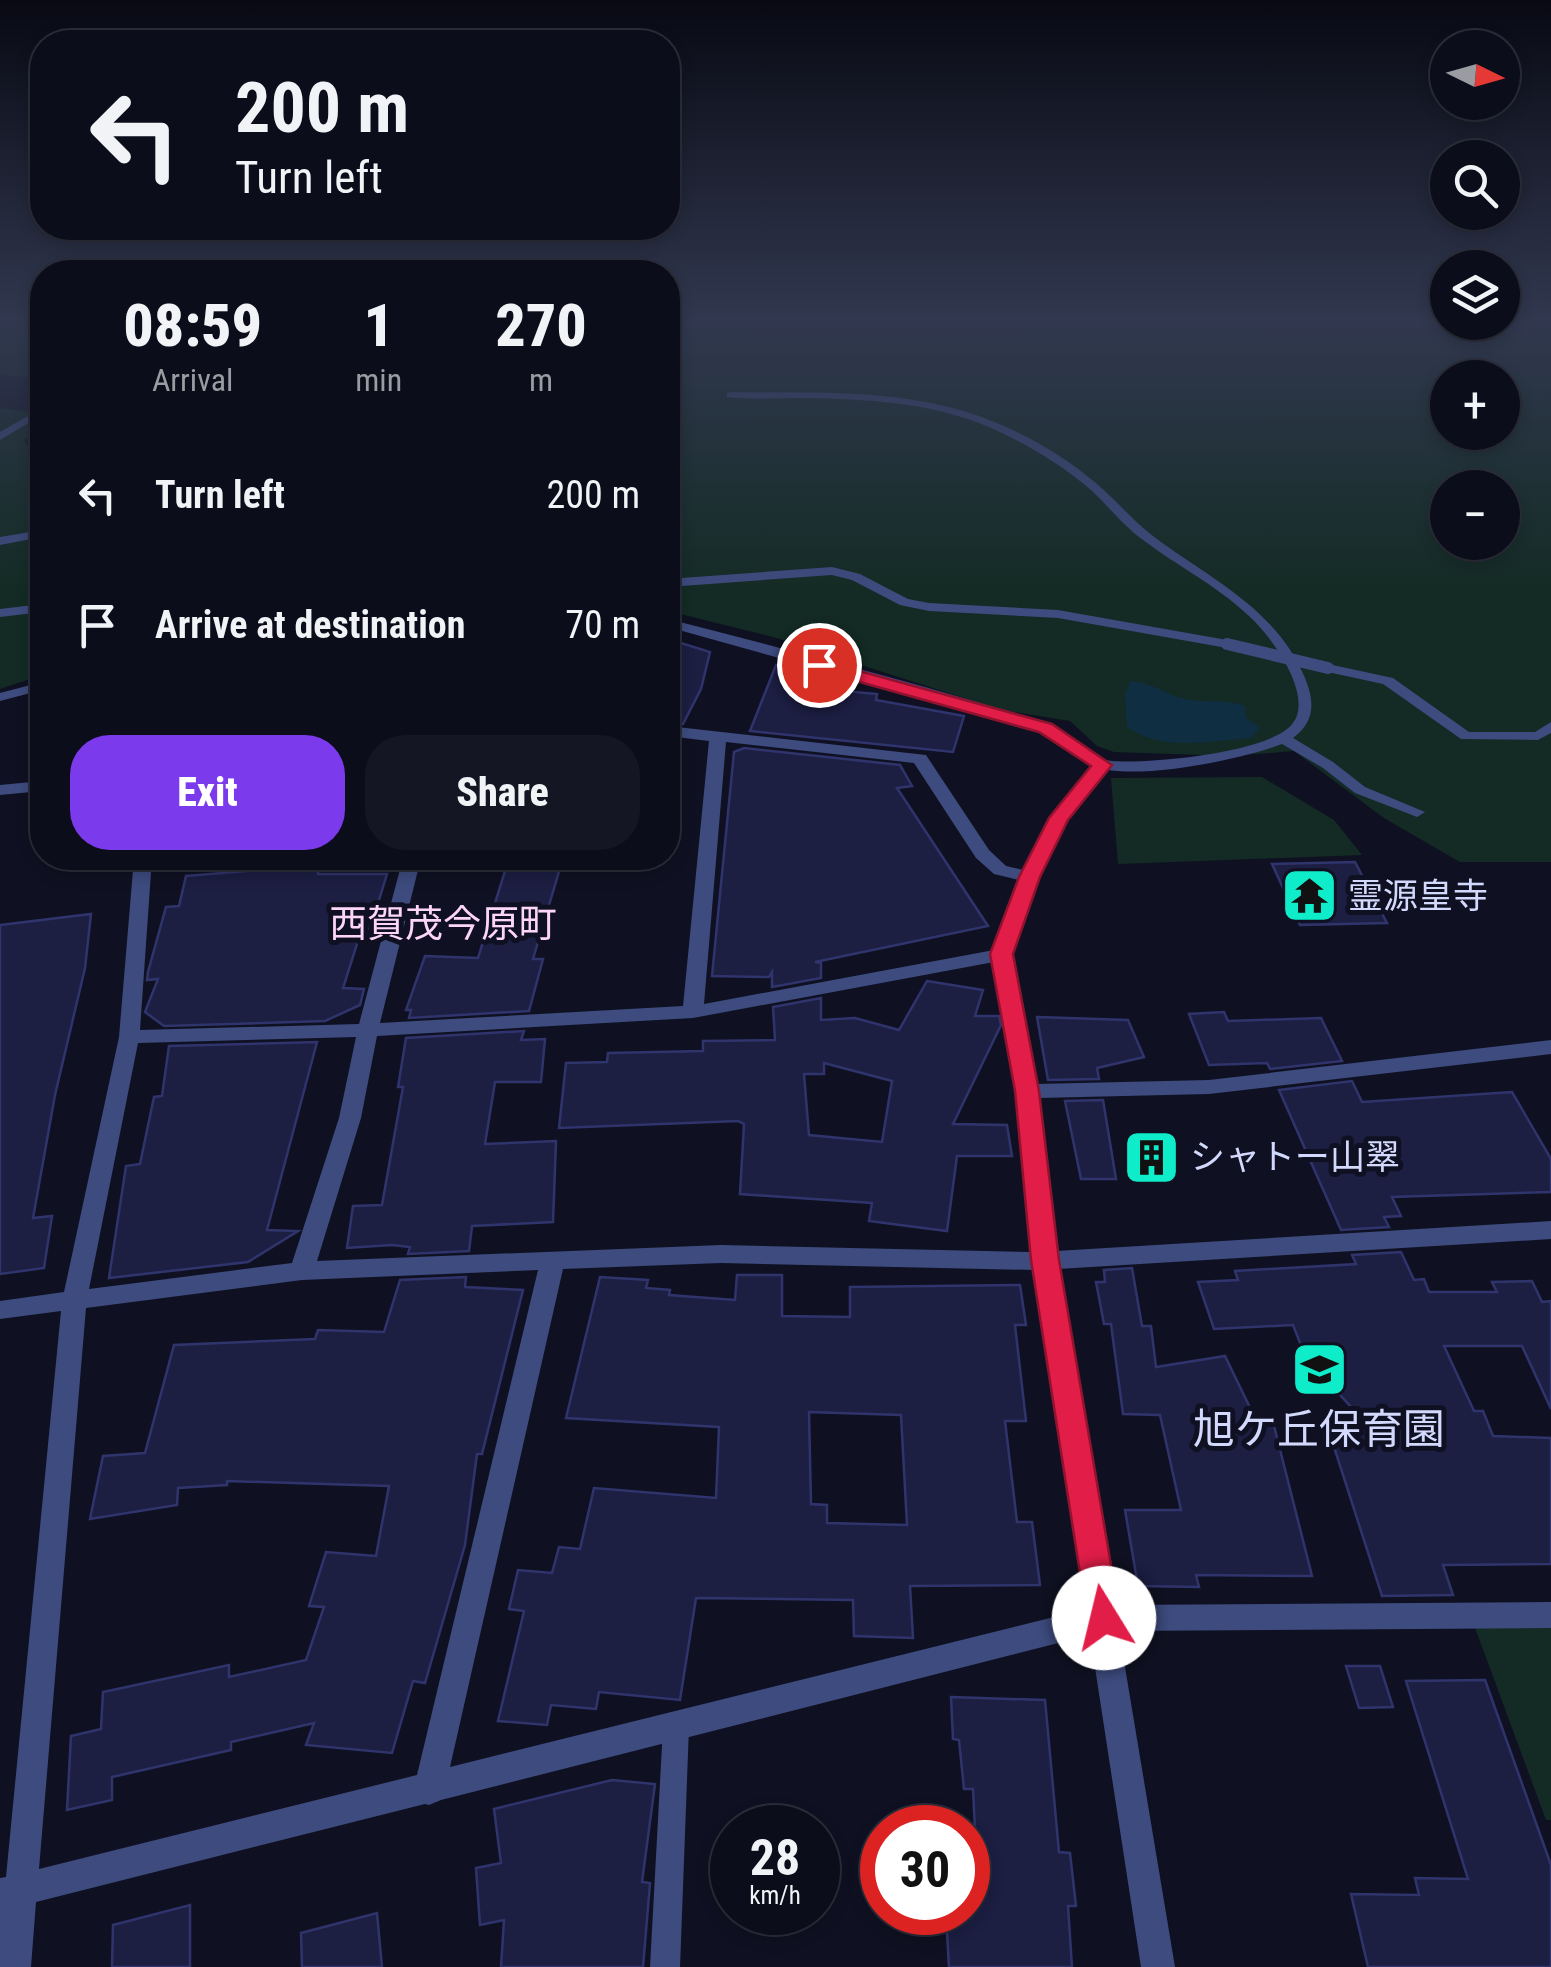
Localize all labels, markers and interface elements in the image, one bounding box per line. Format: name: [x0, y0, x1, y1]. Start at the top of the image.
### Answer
north arrow: [1430, 30, 1520, 120]
map controls: [1430, 30, 1520, 560]
text: 200 m: [235, 67, 409, 149]
icon: left: [70, 70, 200, 200]
button: search: [1430, 140, 1520, 230]
text: Turn left: [235, 151, 383, 204]
button: layers: [1430, 250, 1520, 340]
text: 08:59: [123, 290, 262, 361]
text: 1: [363, 290, 394, 361]
text: 270: [495, 290, 587, 361]
button: +: [1430, 360, 1520, 450]
text: Arrival: [152, 361, 233, 399]
text: min: [355, 361, 402, 399]
text: m: [529, 361, 553, 399]
icon: left: [70, 468, 125, 523]
button: −: [1430, 470, 1520, 560]
text: Turn left: [155, 473, 285, 517]
text: 200 m: [546, 473, 640, 517]
icon: arrive: [70, 598, 125, 653]
text: Arrive at destination: [155, 603, 465, 647]
text: 70 m: [565, 603, 640, 647]
pin: [777, 623, 862, 708]
icon: arrive: [792, 638, 847, 693]
button: Exit: [70, 735, 345, 850]
button: Share: [365, 735, 640, 850]
temple icon: 霊源皇寺: [1279, 866, 1339, 926]
place label: 霊源皇寺: [1348, 876, 1488, 917]
district label: 西賀茂今原町: [329, 902, 557, 946]
building icon: シャトー山翠: [1121, 1127, 1181, 1187]
place label: シャトー山翠: [1190, 1137, 1400, 1178]
school or university icon: 旭ケ丘保育園: [1289, 1339, 1349, 1399]
place label: 旭ケ丘保育園: [1193, 1405, 1445, 1454]
position arrow: [1052, 1566, 1156, 1670]
speed limit sign: 30: [860, 1805, 990, 1935]
text: 28: [750, 1829, 800, 1887]
text: km/h: [749, 1881, 801, 1910]

